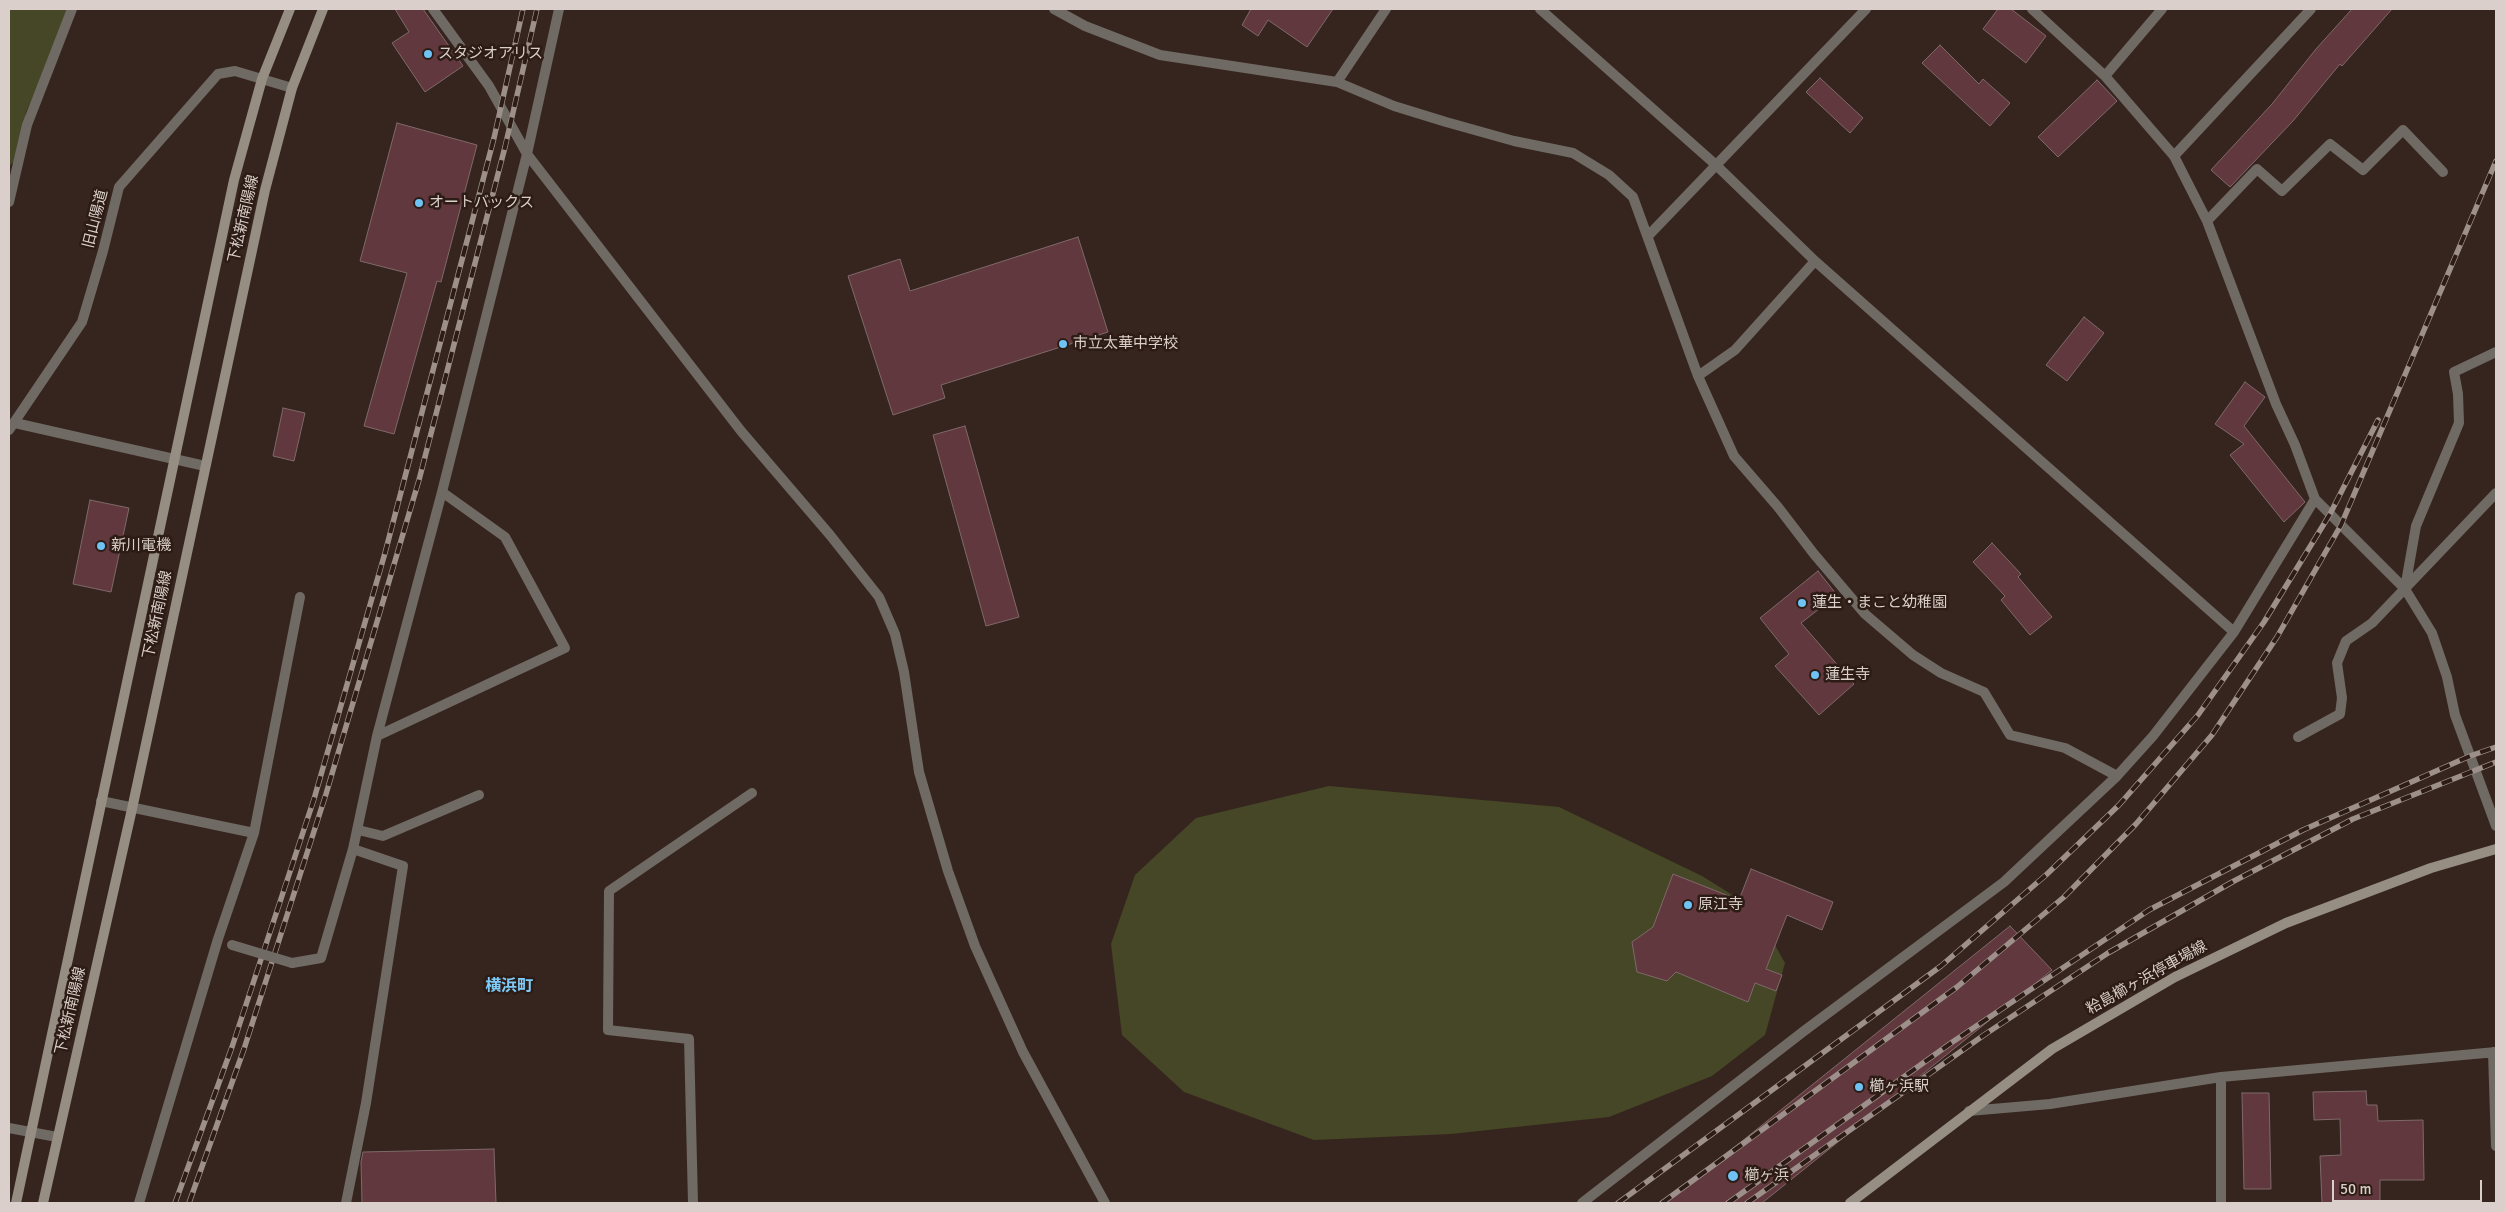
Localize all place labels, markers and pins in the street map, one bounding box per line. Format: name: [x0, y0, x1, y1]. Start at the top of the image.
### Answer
place label: スタジオアリス: [438, 45, 543, 63]
marker: スタジオアリス: [422, 48, 434, 60]
place label: オートバックス: [429, 194, 534, 212]
marker: オートバックス: [413, 197, 425, 209]
place label: 市立太華中学校: [1073, 335, 1178, 353]
marker: 市立太華中学校: [1057, 338, 1069, 350]
place label: 新川電機: [111, 537, 171, 555]
marker: 新川電機: [95, 540, 107, 552]
place label: 蓮生・まこと幼稚園: [1812, 594, 1947, 612]
marker: 蓮生・まこと幼稚園: [1796, 597, 1808, 609]
place label: 蓮生寺: [1825, 666, 1870, 684]
marker: 蓮生寺: [1809, 669, 1821, 681]
place label: 原江寺: [1698, 896, 1743, 914]
marker: 原江寺: [1682, 899, 1694, 911]
place label: 櫛ヶ浜駅: [1869, 1078, 1929, 1096]
marker: 櫛ヶ浜駅: [1853, 1081, 1865, 1093]
place label: 櫛ヶ浜: [1744, 1167, 1789, 1185]
marker: 櫛ヶ浜: [1726, 1169, 1740, 1183]

